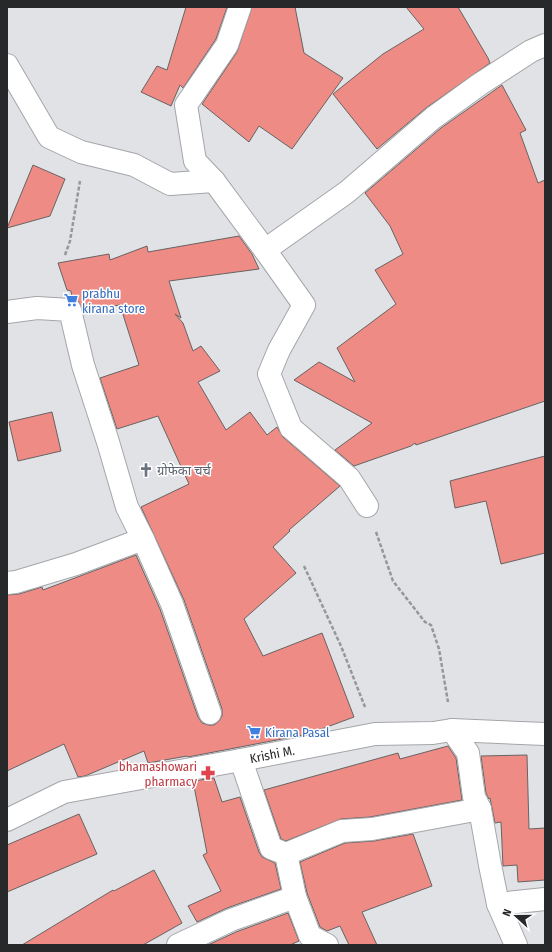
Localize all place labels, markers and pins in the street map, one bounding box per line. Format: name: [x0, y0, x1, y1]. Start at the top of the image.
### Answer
place label: prabhu kirana store: [82, 286, 145, 316]
supermarket icon: prabhu kirana store: [63, 292, 79, 308]
church icon: ग्रोफेका चर्च: [138, 462, 154, 478]
place label: ग्रोफेका चर्च: [157, 463, 212, 478]
supermarket icon: Kirana Pasal: [246, 724, 262, 740]
place label: Kirana Pasal: [265, 725, 330, 740]
place label: bhamashowari pharmacy: [119, 759, 197, 789]
pharmacy icon: bhamashowari pharmacy: [200, 765, 216, 781]

